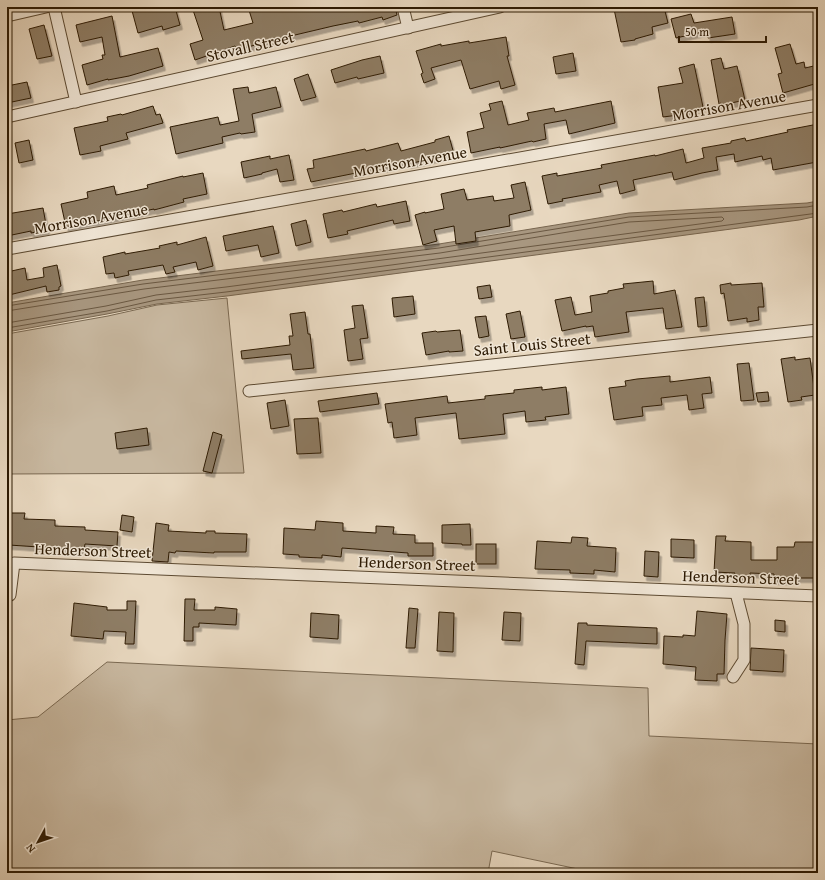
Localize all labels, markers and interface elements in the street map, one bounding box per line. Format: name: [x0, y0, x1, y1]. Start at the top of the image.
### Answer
scale bar: [679, 18, 766, 44]
text: 50 m: [685, 23, 709, 40]
street label: Stovall Street: [204, 24, 297, 68]
street label: Morrison Avenue: [670, 83, 788, 127]
street label: Morrison Avenue: [351, 139, 469, 183]
street label: Morrison Avenue: [32, 196, 150, 240]
street label: Saint Louis Street: [472, 326, 592, 362]
street label: Henderson Street: [34, 536, 152, 564]
street label: Henderson Street: [358, 549, 476, 577]
street label: Henderson Street: [682, 563, 800, 591]
north arrow: [18, 822, 58, 862]
text: N: [21, 840, 39, 856]

